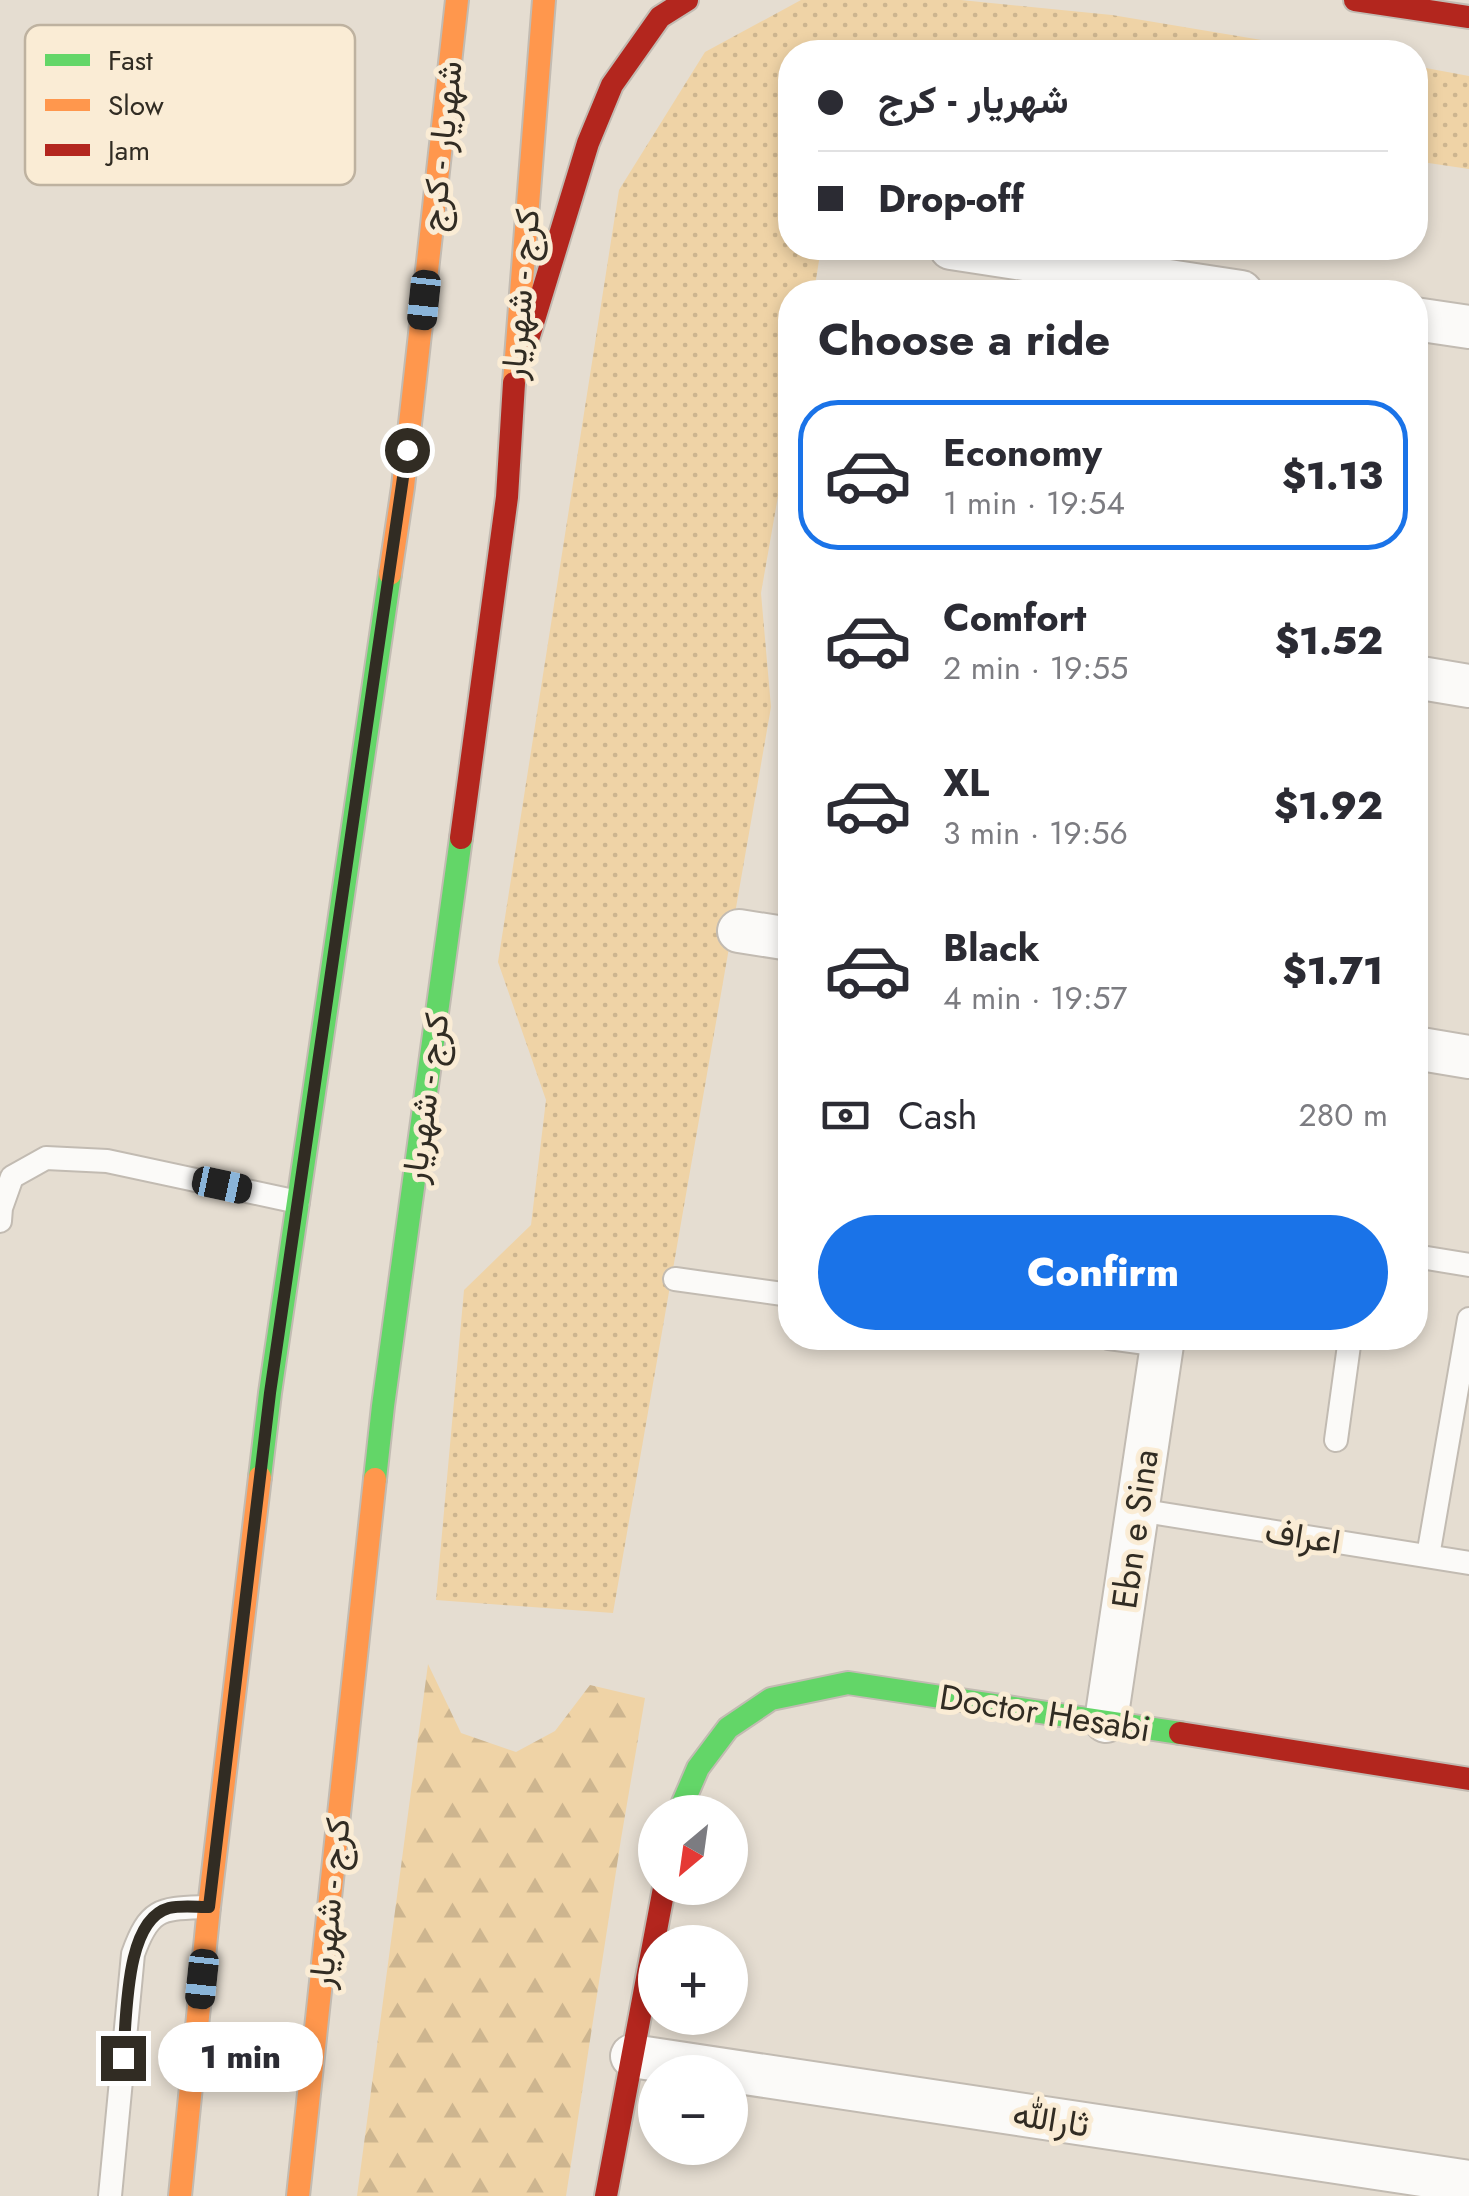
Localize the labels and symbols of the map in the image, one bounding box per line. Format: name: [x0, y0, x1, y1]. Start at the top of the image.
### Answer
legend: [25, 25, 355, 185]
text: Fast: [108, 40, 153, 81]
street label: شهریار - کرج: [407, 58, 475, 234]
text: Slow: [108, 85, 164, 126]
text: Jam: [104, 130, 150, 171]
street label: کرج - شهریار: [488, 206, 552, 383]
car: [406, 269, 442, 331]
route start: [385, 428, 430, 473]
street label: کرج - شهریار: [388, 1010, 462, 1187]
car: [190, 1164, 254, 1206]
street label: Ebn e Sina: [1099, 1446, 1171, 1612]
street label: اعراف: [1262, 1505, 1344, 1567]
street label: Doctor Hesabi: [936, 1672, 1154, 1754]
north arrow: [638, 1795, 748, 1905]
street label: کرج - شهریار: [295, 1815, 363, 1992]
car: [184, 1948, 220, 2010]
callout: 1 min: [158, 2023, 323, 2093]
route end: [101, 2036, 146, 2081]
street label: ثارالله: [1009, 2088, 1093, 2150]

